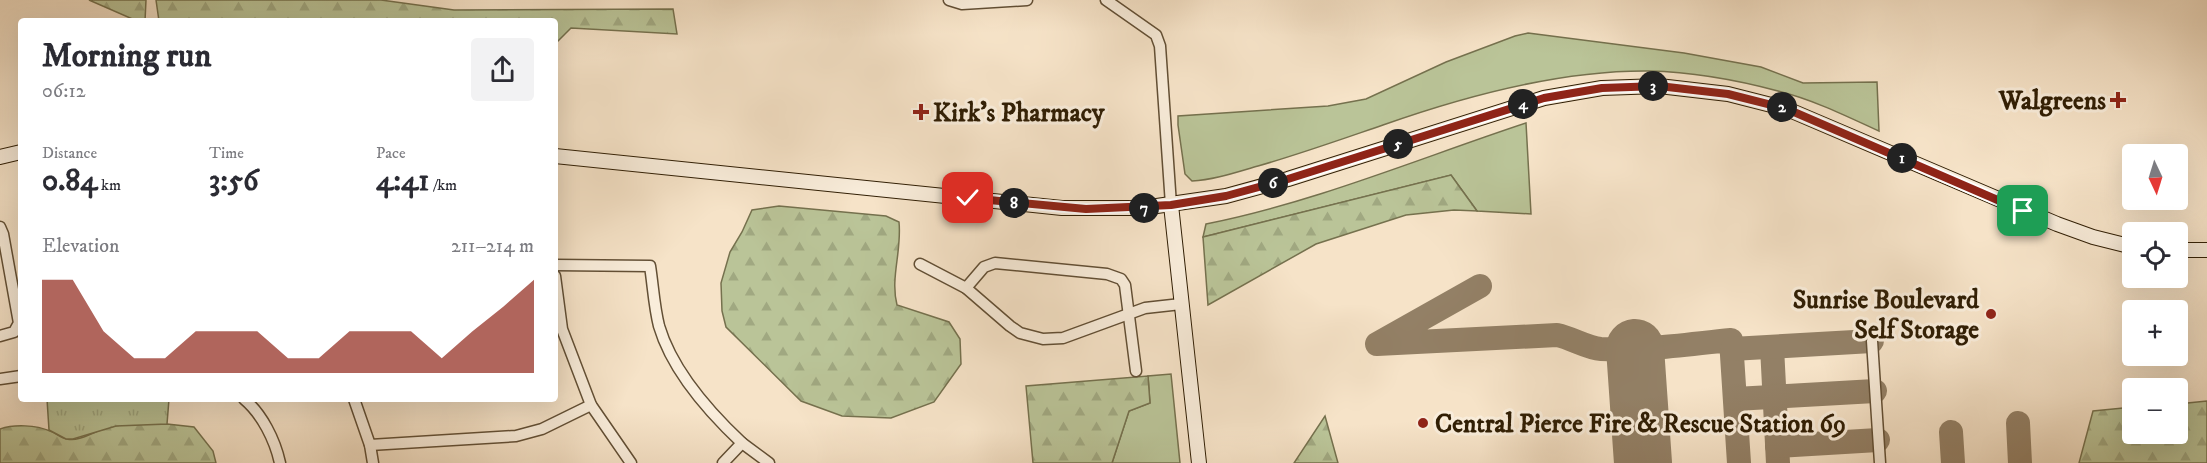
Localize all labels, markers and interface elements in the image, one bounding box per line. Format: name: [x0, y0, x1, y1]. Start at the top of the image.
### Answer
text: Morning run: [42, 36, 211, 77]
button: share: [471, 38, 534, 101]
pin: 3: [1638, 71, 1668, 101]
text: 3: [1650, 76, 1656, 96]
text: 06:12: [42, 79, 86, 104]
place label: Walgreens: [1998, 85, 2106, 118]
pin: 4: [1508, 89, 1538, 119]
pin: 2: [1767, 92, 1797, 122]
marker: Walgreens: [2111, 93, 2125, 107]
text: 4: [1518, 94, 1528, 114]
place label: Kirk's Pharmacy: [933, 97, 1105, 130]
text: 2: [1778, 97, 1786, 117]
marker: Kirk's Pharmacy: [914, 105, 928, 119]
pin: 5: [1383, 129, 1413, 159]
text: 5: [1394, 134, 1402, 154]
text: Distance: [42, 143, 97, 163]
text: Time: [209, 143, 244, 163]
text: Pace: [376, 143, 406, 163]
pin: 1: [1887, 143, 1917, 173]
north arrow: [2122, 144, 2188, 210]
map controls: [2122, 144, 2188, 444]
text: 1: [1899, 148, 1905, 168]
text: 0.84: [42, 163, 98, 200]
text: 3:56: [209, 163, 259, 200]
text: 4:41: [376, 163, 429, 200]
pin: 6: [1258, 168, 1288, 198]
pin: [942, 172, 993, 223]
text: 6: [1269, 173, 1277, 193]
text: km: [98, 175, 121, 195]
text: /km: [429, 175, 457, 195]
icon: check: [951, 181, 984, 214]
pin: [1997, 185, 2048, 236]
pin: 8: [999, 188, 1029, 218]
text: 8: [1010, 193, 1018, 213]
pin: 7: [1129, 193, 1159, 223]
icon: arrive: [2006, 194, 2039, 227]
text: 7: [1140, 198, 1148, 218]
button: locate: [2122, 222, 2188, 288]
text: Elevation: [42, 234, 119, 259]
text: 211–214 m: [451, 234, 534, 259]
place label: Sunrise Boulevard Self Storage: [1793, 284, 1980, 347]
button: +: [2122, 300, 2188, 366]
marker: Sunrise Boulevard Self Storage: [1984, 307, 1998, 321]
button: −: [2122, 378, 2188, 444]
place label: Central Pierce Fire & Rescue Station 69: [1435, 408, 1846, 441]
marker: Central Pierce Fire & Rescue Station 69: [1416, 416, 1430, 430]

